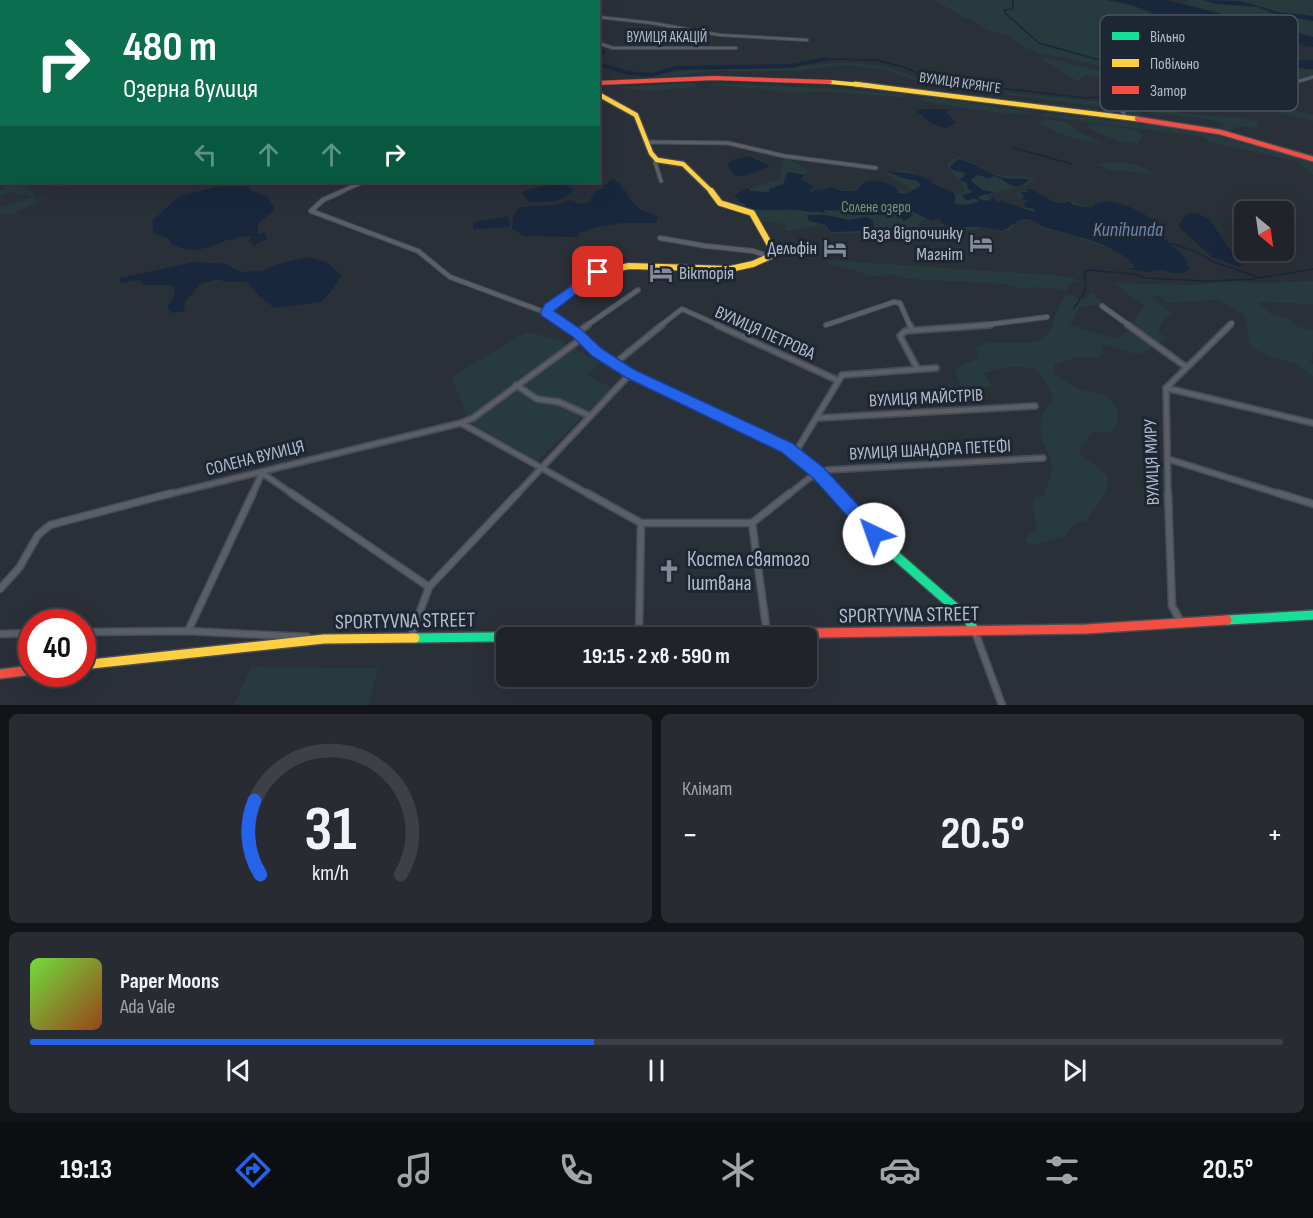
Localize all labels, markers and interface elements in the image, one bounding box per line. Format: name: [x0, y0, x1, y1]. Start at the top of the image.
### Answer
legend: [1100, 15, 1298, 111]
text: 480 m: [123, 22, 217, 73]
icon: right: [24, 24, 102, 102]
street label: ВУЛИЦЯ АКАЦІЙ: [627, 28, 707, 47]
text: Вільно: [1150, 28, 1185, 47]
text: Повільно: [1150, 55, 1200, 74]
street label: ВУЛИЦЯ КРЯНГЕ: [918, 68, 1002, 98]
text: Озерна вулиця: [123, 73, 258, 105]
text: Затор: [1150, 82, 1187, 101]
icon: left: [189, 138, 222, 171]
icon: ahead: [252, 138, 285, 171]
icon: ahead: [315, 138, 348, 171]
icon: right: [378, 138, 411, 171]
park label: Солене озеро: [841, 198, 911, 217]
north arrow: [1234, 201, 1294, 261]
map controls: [1234, 201, 1294, 261]
water label: Kunihunda: [1093, 218, 1163, 242]
place label: База відпочинку Магніт: [863, 223, 963, 265]
hotel icon: База відпочинку Магніт: [968, 230, 994, 256]
hotel icon: Дельфін: [822, 235, 848, 261]
place label: Дельфін: [767, 238, 817, 259]
pin: [572, 246, 623, 297]
icon: arrive: [581, 255, 614, 288]
hotel icon: Вікторія: [648, 260, 674, 286]
place label: Вікторія: [679, 263, 734, 284]
street label: ВУЛИЦЯ ПЕТРОВА: [712, 302, 819, 365]
street label: ВУЛИЦЯ МАЙСТРІВ: [868, 385, 984, 411]
street label: ВУЛИЦЯ МИРУ: [1140, 418, 1164, 506]
street label: ВУЛИЦЯ ШАНДОРА ПЕТЕФІ: [849, 435, 1011, 465]
street label: СОЛЕНА ВУЛИЦЯ: [204, 436, 306, 480]
position arrow: [842, 502, 906, 566]
place label: Костел святого Іштвана: [687, 547, 810, 596]
church icon: Костел святого Іштвана: [656, 558, 682, 584]
street label: SPORTYVNA STREET: [839, 601, 980, 629]
street label: SPORTYVNA STREET: [335, 607, 476, 635]
speed limit sign: 40: [18, 609, 96, 687]
text: 19:15 · 2 хв · 590 m: [583, 643, 730, 670]
text: Клімат: [682, 777, 732, 801]
text: 31: [304, 793, 357, 868]
text: 20.5°: [940, 807, 1025, 862]
text: −: [682, 815, 698, 855]
text: +: [1267, 815, 1283, 855]
text: km/h: [312, 862, 349, 887]
text: Paper Moons: [120, 968, 219, 995]
text: Ada Vale: [120, 995, 175, 1019]
icon: previous: [222, 1054, 255, 1087]
icon: pause: [640, 1054, 673, 1087]
icon: next: [1058, 1054, 1091, 1087]
icon: directions: [232, 1149, 274, 1191]
icon: music: [394, 1149, 436, 1191]
icon: phone: [555, 1149, 597, 1191]
icon: climate: [717, 1149, 759, 1191]
icon: car: [879, 1149, 921, 1191]
icon: filters: [1041, 1149, 1083, 1191]
text: 19:13: [60, 1154, 112, 1186]
text: 20.5°: [1203, 1154, 1253, 1186]

